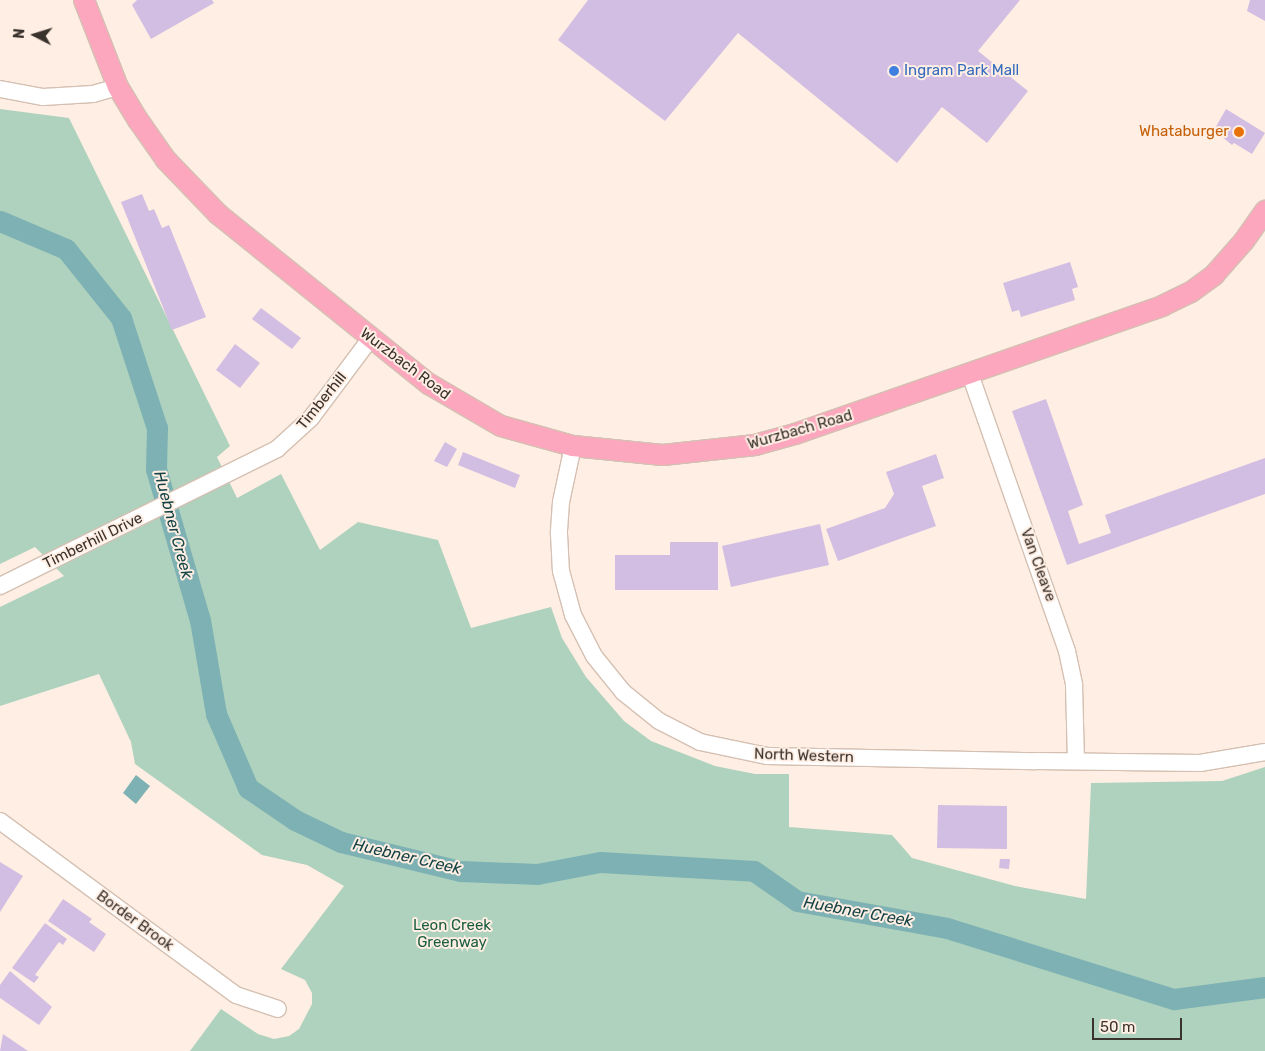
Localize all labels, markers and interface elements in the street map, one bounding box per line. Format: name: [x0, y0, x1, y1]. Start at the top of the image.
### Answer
north arrow: [10, 10, 60, 60]
text: N: [11, 28, 28, 39]
place label: Ingram Park Mall: [904, 62, 1019, 80]
marker: Ingram Park Mall: [888, 65, 900, 77]
place label: Whataburger: [1139, 123, 1229, 141]
marker: Whataburger: [1233, 126, 1245, 138]
street label: Wurzbach Road: [356, 324, 454, 404]
street label: Timberhill: [293, 369, 351, 433]
street label: Wurzbach Road: [746, 406, 854, 454]
water label: Huebner Creek: [149, 469, 197, 581]
street label: Timberhill Drive: [40, 509, 146, 573]
street label: Van Cleave: [1016, 526, 1060, 604]
street label: North Western: [754, 745, 854, 767]
water label: Huebner Creek: [351, 835, 463, 879]
street label: Border Brook: [93, 887, 177, 955]
water label: Huebner Creek: [802, 893, 914, 931]
park label: Leon Creek Greenway: [413, 916, 491, 951]
scale bar: [1095, 1008, 1185, 1040]
text: 50 m: [1100, 1018, 1135, 1036]

